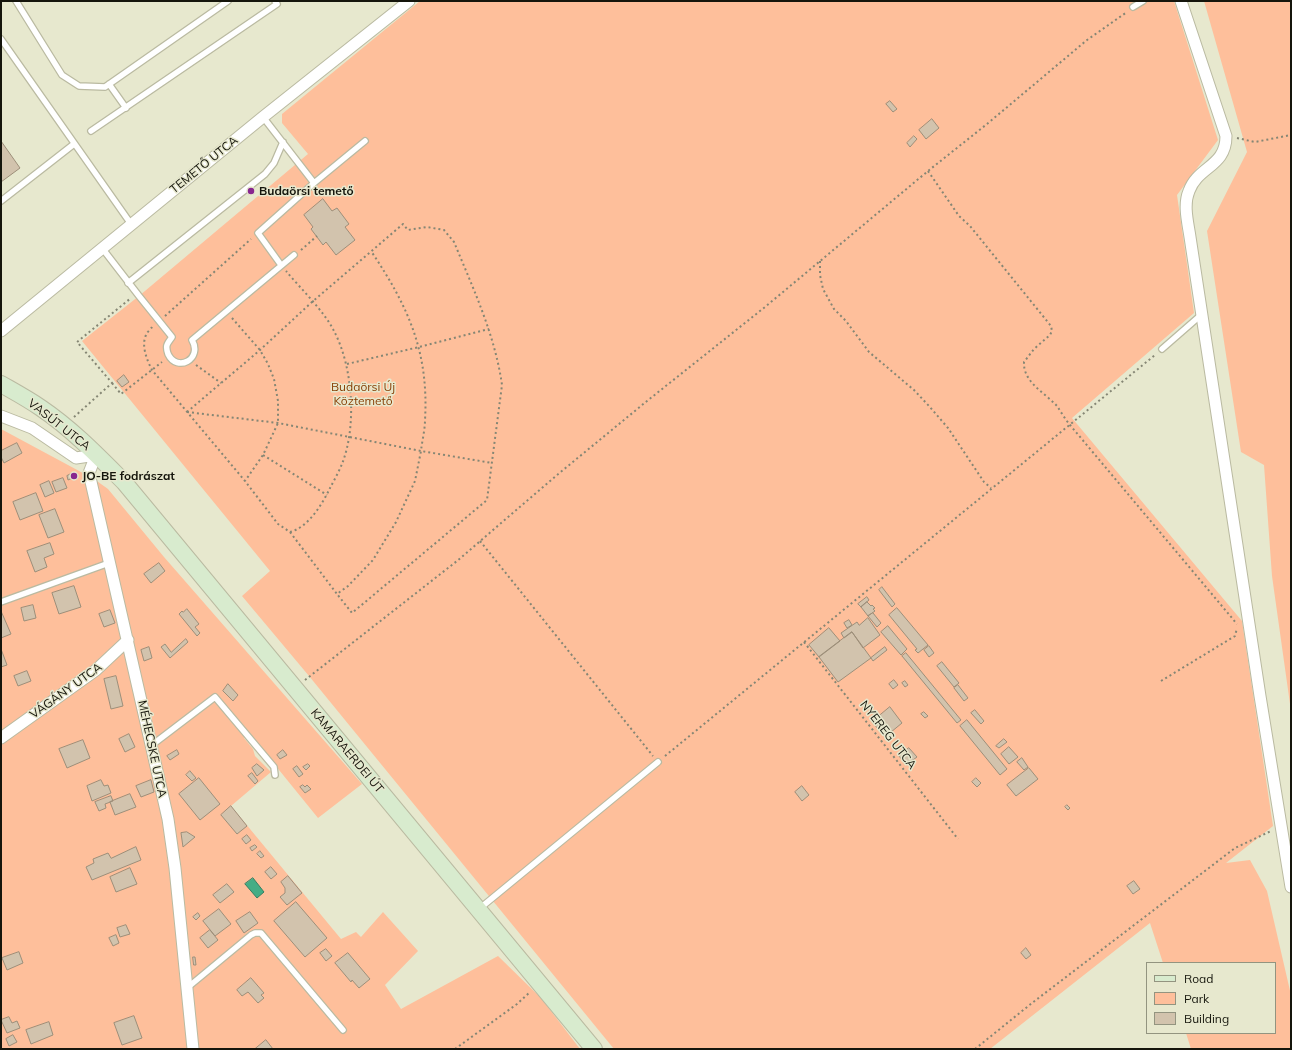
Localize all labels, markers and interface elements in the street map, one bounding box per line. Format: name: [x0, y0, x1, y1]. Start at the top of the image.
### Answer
street label: TEMETŐ UTCA: [167, 133, 241, 197]
place label: Budaörsi temető: [259, 184, 353, 198]
marker: Budaörsi temető: [246, 186, 256, 196]
park label: Budaörsi Új Köztemető: [331, 380, 395, 408]
street label: VASÚT UTCA: [25, 396, 93, 454]
place label: JO-BE fodrászat: [82, 469, 175, 483]
marker: JO-BE fodrászat: [69, 471, 79, 481]
street label: VÁGÁNY UTCA: [27, 660, 105, 722]
street label: NYEREG UTCA: [857, 698, 919, 772]
street label: MÉHECSKE UTCA: [135, 699, 169, 799]
street label: KAMARAERDEI ÚT: [307, 706, 387, 796]
legend: [1146, 962, 1276, 1034]
text: Road: [1184, 971, 1213, 986]
text: Park: [1184, 991, 1209, 1006]
text: Building: [1184, 1011, 1229, 1026]

